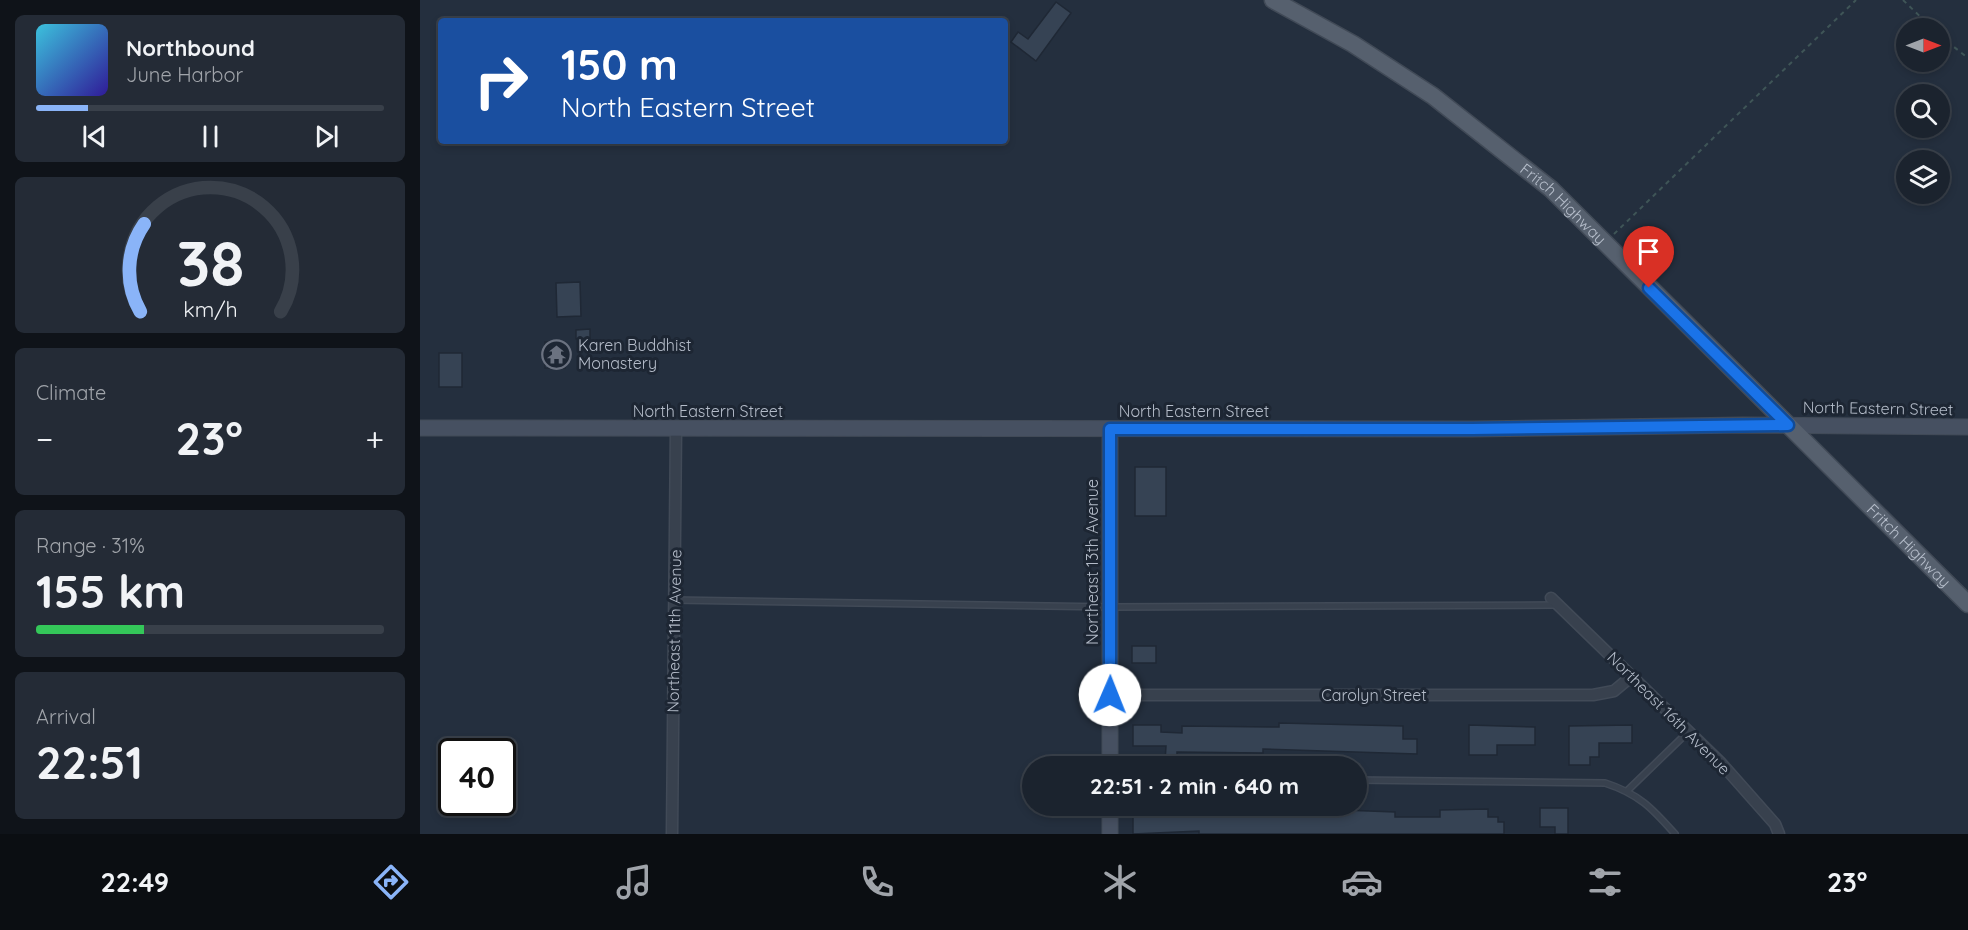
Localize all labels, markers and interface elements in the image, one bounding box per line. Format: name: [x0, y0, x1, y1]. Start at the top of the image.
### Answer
north arrow: [1896, 18, 1950, 72]
map controls: [1896, 18, 1950, 204]
text: Northbound: [126, 34, 255, 62]
text: 150 m: [561, 38, 678, 91]
icon: right: [462, 42, 540, 120]
text: June Harbor: [126, 62, 243, 87]
button: search: [1896, 84, 1950, 138]
text: North Eastern Street: [561, 90, 815, 124]
icon: previous: [78, 120, 111, 153]
icon: pause: [194, 120, 227, 153]
icon: next: [310, 120, 343, 153]
button: layers: [1896, 150, 1950, 204]
street label: Fritch Highway: [1516, 159, 1611, 249]
text: 38: [176, 224, 244, 302]
pin: [1623, 226, 1674, 288]
icon: arrive: [1632, 235, 1665, 268]
text: km/h: [183, 296, 237, 322]
place label: Karen Buddhist Monastery: [578, 335, 691, 373]
temple icon: Karen Buddhist Monastery: [541, 338, 573, 370]
text: Climate: [36, 380, 106, 405]
street label: North Eastern Street: [1803, 397, 1953, 419]
street label: North Eastern Street: [633, 401, 783, 421]
street label: North Eastern Street: [1119, 401, 1269, 421]
text: 23°: [176, 410, 243, 466]
text: −: [36, 418, 53, 459]
text: +: [365, 418, 384, 459]
street label: Northeast 13th Avenue: [1082, 479, 1102, 645]
street label: Fritch Highway: [1863, 499, 1955, 591]
text: Range · 31%: [36, 533, 145, 558]
street label: Northeast 11th Avenue: [663, 549, 685, 713]
text: 155 km: [36, 563, 185, 619]
street label: Northeast 16th Avenue: [1603, 647, 1735, 779]
position arrow: [1078, 663, 1142, 727]
street label: Carolyn Street: [1321, 685, 1427, 705]
text: Arrival: [36, 704, 96, 729]
text: 22:51: [36, 734, 143, 790]
speed limit sign: 40: [438, 738, 516, 816]
text: 22:51 · 2 min · 640 m: [1090, 772, 1299, 800]
icon: directions: [370, 861, 412, 903]
icon: music: [613, 861, 655, 903]
icon: phone: [856, 861, 898, 903]
icon: climate: [1099, 861, 1141, 903]
icon: car: [1341, 861, 1383, 903]
icon: filters: [1584, 861, 1626, 903]
text: 22:49: [100, 865, 169, 899]
text: 23°: [1827, 865, 1867, 899]

